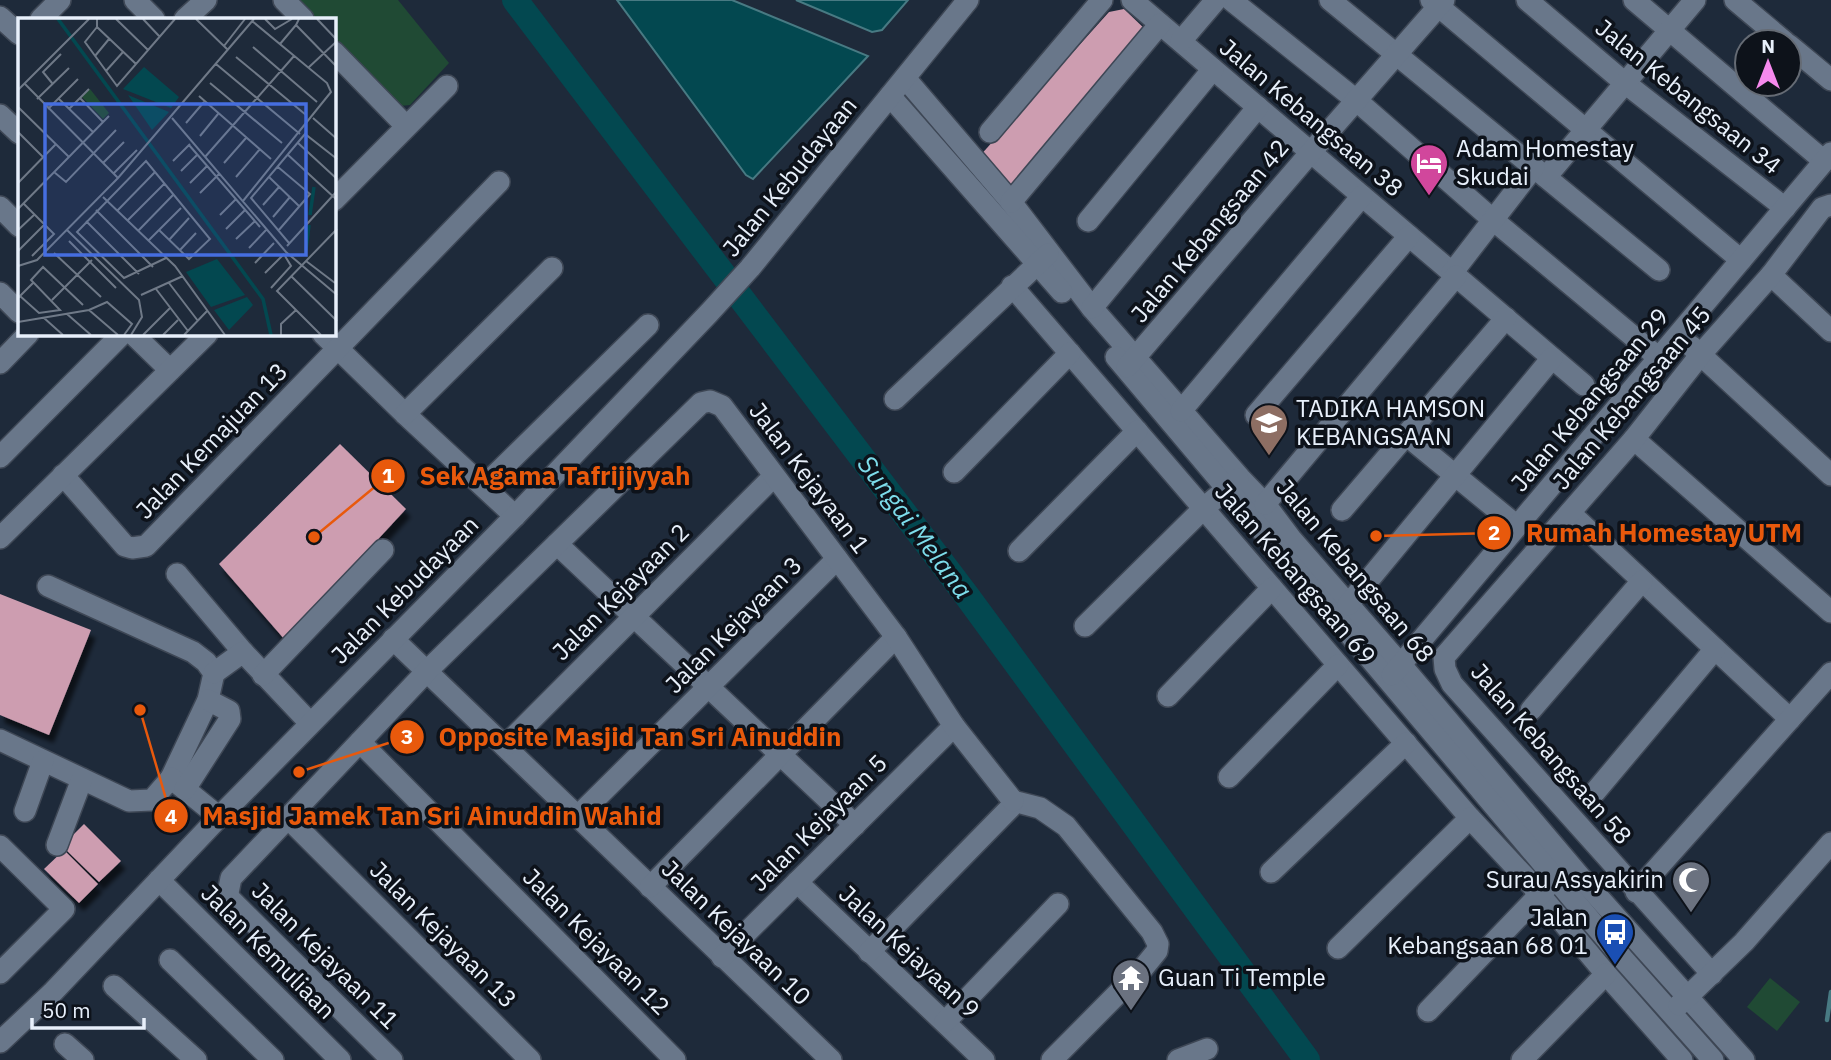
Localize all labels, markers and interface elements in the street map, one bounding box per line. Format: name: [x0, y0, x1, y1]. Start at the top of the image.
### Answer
street label: Jalan Kebangsaan 34: [1589, 11, 1788, 181]
inset map: [18, 18, 336, 336]
north arrow: [1733, 28, 1803, 98]
street label: Jalan Kebangsaan 38: [1213, 31, 1410, 203]
text: N: [1761, 34, 1775, 58]
street label: Jalan Kebudayaan: [715, 90, 864, 263]
street label: Jalan Kebangsaan 42: [1123, 132, 1295, 329]
place label: Adam Homestay Skudai: [1456, 132, 1634, 192]
hotel icon: Adam Homestay Skudai: [1408, 142, 1450, 197]
street label: Jalan Kebangsaan 45: [1545, 299, 1717, 496]
street label: Jalan Kebangsaan 29: [1503, 301, 1675, 498]
street label: Jalan Kemajuan 13: [128, 355, 294, 525]
place label: TADIKA HAMSON KEBANGSAAN: [1296, 392, 1485, 452]
street label: Jalan Kejayaan 1: [743, 395, 877, 559]
school or university icon: TADIKA HAMSON KEBANGSAAN: [1248, 402, 1290, 457]
water label: Sungai Melana: [851, 448, 981, 605]
callout: Sek Agama Tafrijiyyah: [371, 452, 705, 499]
text: Sek Agama Tafrijiyyah: [419, 458, 691, 492]
text: 1: [382, 461, 395, 489]
street label: Jalan Kebangsaan 68: [1270, 472, 1442, 669]
street label: Jalan Kebangsaan 69: [1208, 476, 1383, 671]
street label: Jalan Kebudayaan: [323, 508, 485, 670]
callout: Rumah Homestay UTM: [1477, 509, 1816, 556]
text: Rumah Homestay UTM: [1526, 515, 1802, 549]
street label: Jalan Kejayaan 2: [545, 516, 696, 667]
text: 2: [1488, 518, 1500, 546]
street label: Jalan Kejayaan 3: [658, 549, 809, 700]
street label: Jalan Kebangsaan 58: [1464, 656, 1639, 851]
callout: Opposite Masjid Tan Sri Ainuddin: [389, 714, 855, 761]
text: Opposite Masjid Tan Sri Ainuddin: [439, 719, 841, 753]
text: 3: [401, 722, 413, 750]
street label: Jalan Kejayaan 5: [743, 747, 894, 898]
callout: Masjid Jamek Tan Sri Ainuddin Wahid: [153, 793, 676, 840]
text: Masjid Jamek Tan Sri Ainuddin Wahid: [202, 798, 662, 832]
text: 4: [165, 802, 177, 830]
street label: Jalan Kejayaan 10: [655, 853, 818, 1012]
street label: Jalan Kejayaan 13: [363, 854, 524, 1015]
mosque icon: Surau Assyakirin: [1670, 859, 1712, 914]
street label: Jalan Kejayaan 12: [516, 861, 677, 1022]
place label: Surau Assyakirin: [1486, 863, 1664, 895]
street label: Jalan Kejayaan 11: [245, 875, 406, 1036]
street label: Jalan Kemuliaan: [195, 877, 343, 1025]
street label: Jalan Kejayaan 9: [833, 878, 987, 1025]
place label: Jalan Kebangsaan 68 01: [1387, 901, 1588, 961]
bus stop icon: Jalan Kebangsaan 68 01: [1594, 911, 1636, 966]
temple icon: Guan Ti Temple: [1110, 957, 1152, 1012]
place label: Guan Ti Temple: [1158, 961, 1326, 993]
scale bar: [32, 986, 144, 1030]
text: 50 m: [42, 996, 91, 1024]

